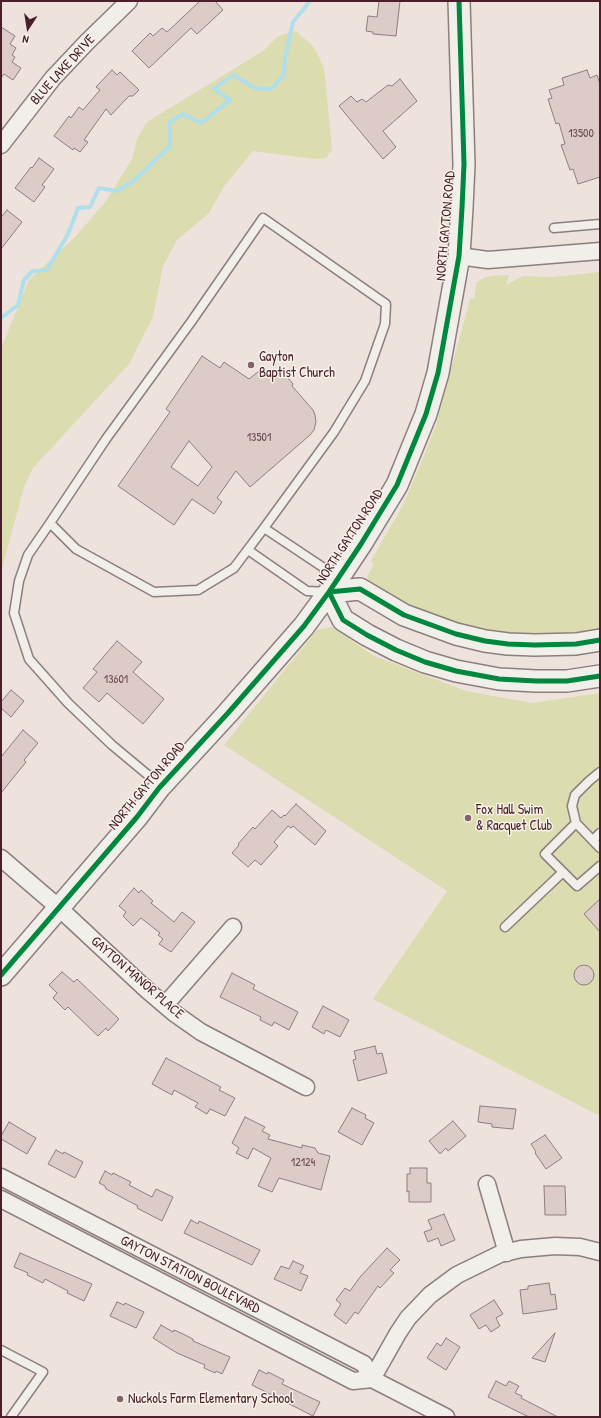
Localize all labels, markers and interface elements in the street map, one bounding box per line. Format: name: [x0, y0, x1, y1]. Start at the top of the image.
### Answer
north arrow: [8, 8, 48, 48]
street label: BLUE LAKE DRIVE: [27, 31, 99, 109]
text: N: [21, 32, 30, 47]
house number: 13500: [568, 127, 594, 141]
street label: NORTH GAYTON ROAD: [433, 170, 459, 282]
place label: Gayton Baptist Church: [259, 349, 335, 382]
marker: Gayton Baptist Church: [246, 360, 256, 370]
house number: 13501: [247, 431, 271, 445]
street label: NORTH GAYTON ROAD: [313, 486, 387, 588]
house number: 13601: [104, 673, 128, 687]
street label: NORTH GAYTON ROAD: [105, 738, 189, 834]
place label: Fox Hall Swim & Racquet Club: [476, 802, 552, 834]
marker: Fox Hall Swim & Racquet Club: [463, 813, 473, 823]
street label: GAYTON MANOR PLACE: [87, 933, 187, 1023]
house number: 12124: [291, 1156, 315, 1170]
street label: GAYTON STATION BOULEVARD: [117, 1232, 263, 1318]
place label: Nuckols Farm Elementary School: [128, 1391, 294, 1407]
marker: Nuckols Farm Elementary School: [115, 1394, 125, 1404]

